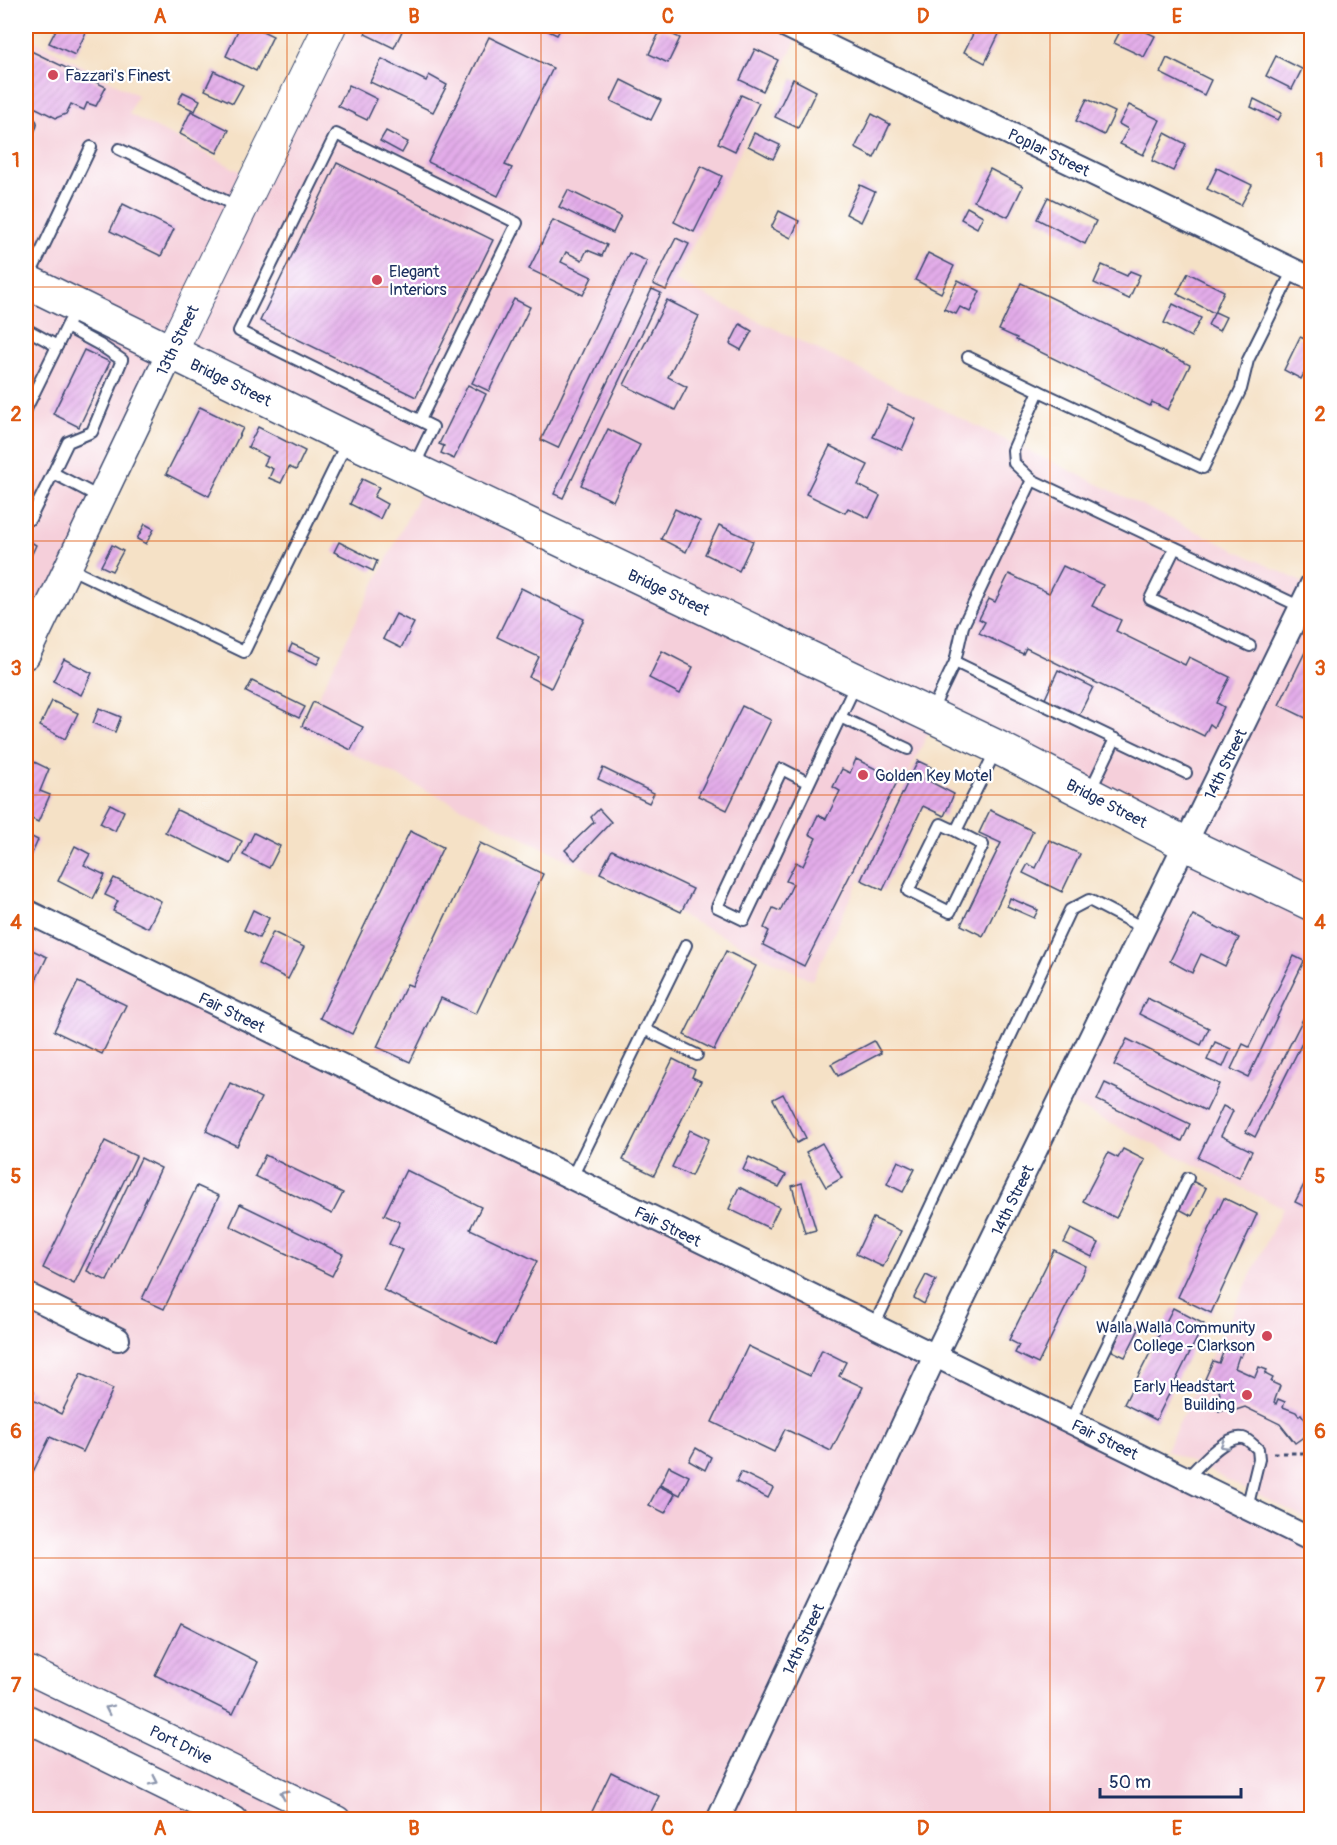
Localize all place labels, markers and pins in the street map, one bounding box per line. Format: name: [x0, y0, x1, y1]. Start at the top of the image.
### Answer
place label: Fazzari's Finest: [65, 66, 171, 86]
marker: Fazzari's Finest: [46, 68, 60, 82]
place label: Elegant Interiors: [389, 262, 447, 300]
marker: Elegant Interiors: [370, 273, 384, 287]
place label: Golden Key Motel: [875, 766, 992, 786]
marker: Golden Key Motel: [856, 768, 870, 782]
place label: Walla Walla Community College - Clarkson: [1096, 1318, 1255, 1356]
marker: Walla Walla Community College - Clarkson: [1260, 1329, 1274, 1343]
place label: Early Headstart Building: [1134, 1377, 1236, 1415]
marker: Early Headstart Building: [1240, 1388, 1254, 1402]

